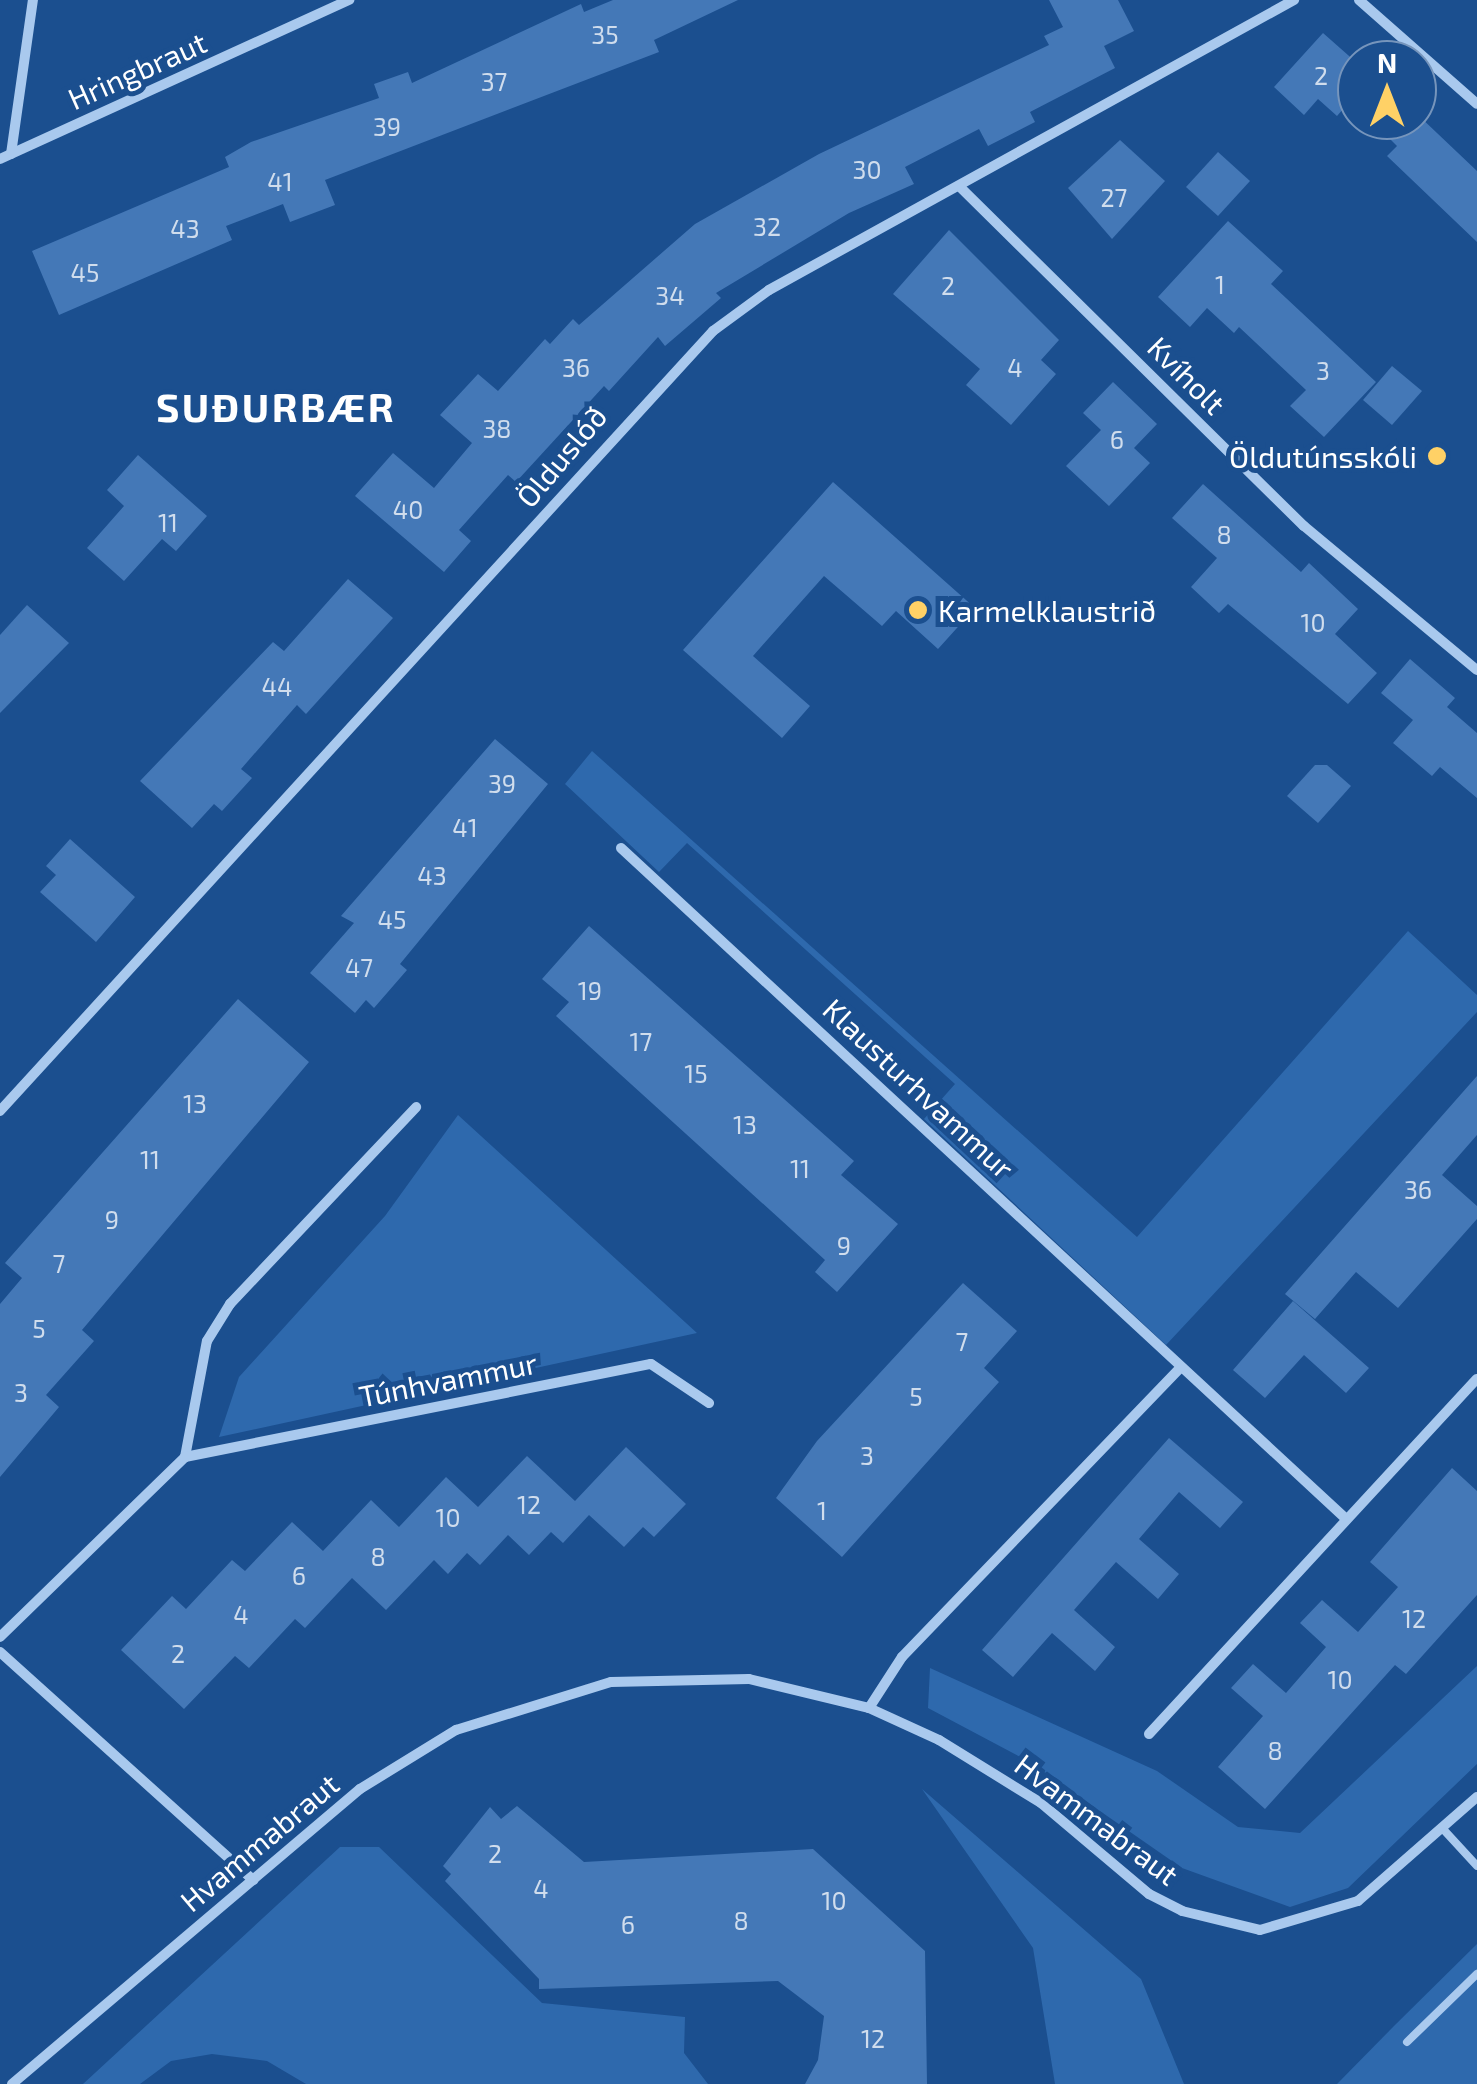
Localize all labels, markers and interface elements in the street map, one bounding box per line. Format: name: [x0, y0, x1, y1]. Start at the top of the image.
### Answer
house number: 35: [591, 19, 619, 49]
street label: Hringbraut: [62, 23, 212, 117]
north arrow: [1337, 40, 1437, 140]
text: N: [1377, 45, 1397, 79]
house number: 2: [1314, 60, 1328, 90]
house number: 37: [481, 66, 507, 96]
house number: 39: [373, 111, 401, 141]
house number: 30: [853, 154, 881, 184]
house number: 41: [267, 166, 293, 196]
house number: 27: [1101, 182, 1127, 212]
house number: 32: [753, 211, 781, 241]
house number: 43: [170, 213, 200, 243]
house number: 45: [71, 257, 99, 287]
house number: 1: [1215, 269, 1225, 299]
house number: 2: [941, 270, 955, 300]
house number: 34: [655, 280, 685, 310]
street label: Kvíholt: [1141, 329, 1233, 421]
house number: 36: [562, 352, 590, 382]
house number: 4: [1007, 352, 1023, 382]
house number: 3: [1316, 355, 1330, 385]
district label: SUÐURBÆR: [156, 382, 396, 430]
street label: Ölduslóð: [508, 398, 614, 514]
house number: 38: [482, 413, 512, 443]
house number: 6: [1110, 424, 1124, 454]
place label: Öldutúnsskóli: [1229, 438, 1417, 474]
marker: Öldutúnsskóli: [1426, 445, 1448, 467]
house number: 40: [393, 494, 423, 524]
house number: 11: [158, 507, 178, 537]
house number: 8: [1216, 519, 1232, 549]
place label: Karmelklaustrið: [938, 592, 1156, 628]
marker: Karmelklaustrið: [907, 599, 929, 621]
house number: 10: [1300, 607, 1326, 637]
house number: 44: [262, 671, 292, 701]
house number: 39: [488, 768, 516, 798]
house number: 41: [452, 812, 478, 842]
house number: 43: [417, 860, 447, 890]
house number: 45: [378, 904, 406, 934]
house number: 47: [345, 952, 373, 982]
house number: 19: [578, 975, 602, 1005]
street label: Klausturhvammur: [816, 990, 1022, 1186]
house number: 17: [630, 1026, 652, 1056]
house number: 15: [684, 1058, 708, 1088]
house number: 13: [183, 1088, 207, 1118]
house number: 13: [733, 1109, 757, 1139]
house number: 11: [140, 1144, 160, 1174]
house number: 11: [790, 1153, 810, 1183]
house number: 36: [1404, 1174, 1432, 1204]
house number: 9: [105, 1204, 119, 1234]
house number: 9: [837, 1230, 851, 1260]
house number: 7: [53, 1248, 65, 1278]
house number: 5: [32, 1313, 46, 1343]
house number: 7: [956, 1326, 968, 1356]
street label: Túnhvammur: [356, 1344, 540, 1414]
house number: 3: [14, 1377, 28, 1407]
house number: 5: [909, 1381, 923, 1411]
house number: 3: [860, 1440, 874, 1470]
house number: 12: [517, 1489, 541, 1519]
house number: 1: [817, 1495, 827, 1525]
house number: 10: [435, 1502, 461, 1532]
house number: 8: [370, 1541, 386, 1571]
house number: 6: [292, 1560, 306, 1590]
house number: 4: [233, 1599, 249, 1629]
house number: 12: [1402, 1603, 1426, 1633]
house number: 2: [171, 1638, 185, 1668]
house number: 10: [1327, 1664, 1353, 1694]
house number: 8: [1267, 1735, 1283, 1765]
street label: Hvammabraut: [1008, 1746, 1186, 1892]
street label: Hvammabraut: [173, 1765, 345, 1919]
house number: 2: [488, 1838, 502, 1868]
house number: 4: [533, 1873, 549, 1903]
house number: 10: [821, 1885, 847, 1915]
house number: 8: [733, 1905, 749, 1935]
house number: 6: [621, 1909, 635, 1939]
house number: 12: [861, 2023, 885, 2053]

